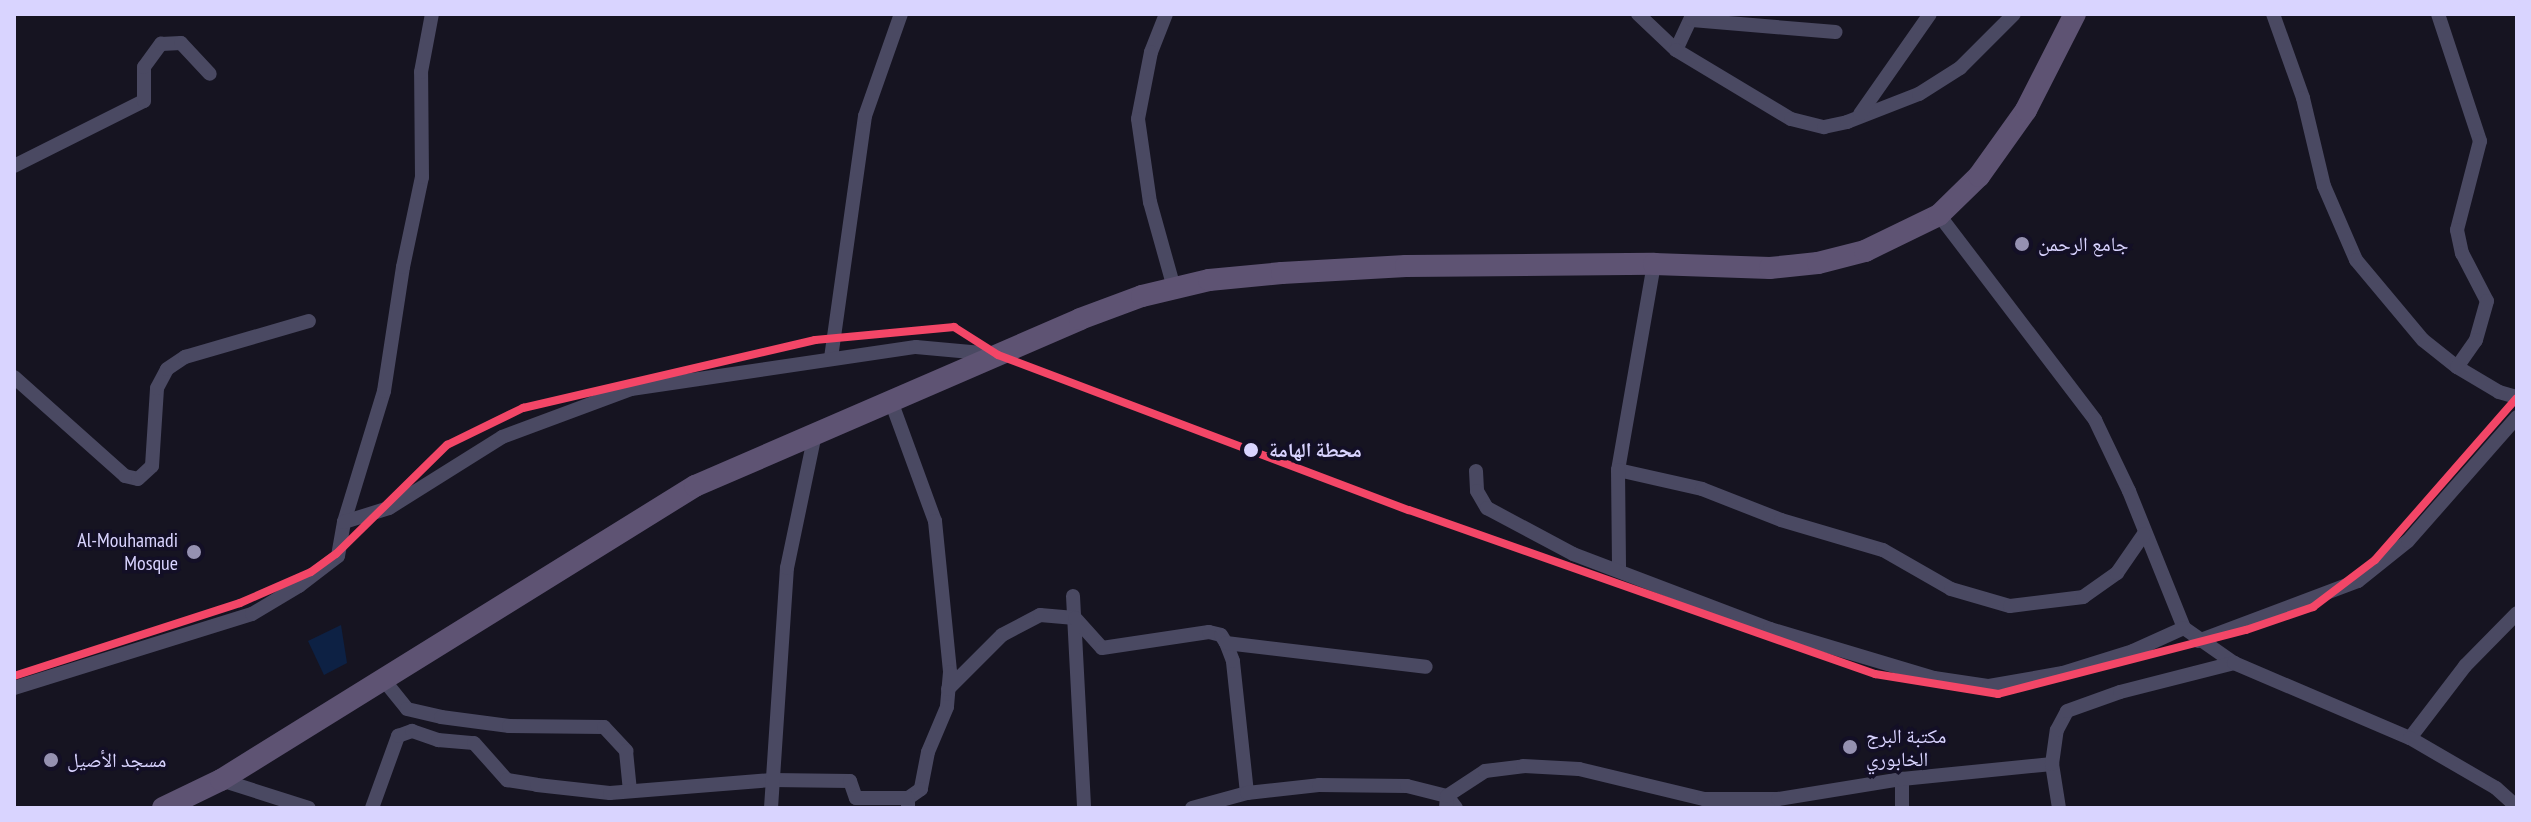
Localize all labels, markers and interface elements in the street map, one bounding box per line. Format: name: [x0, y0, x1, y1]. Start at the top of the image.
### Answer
place label: جامع الرحمن: [2038, 232, 2128, 256]
marker: جامع الرحمن: [2013, 235, 2031, 253]
place label: محطة الهامة: [1269, 438, 1362, 462]
marker: محطة الهامة: [1240, 439, 1262, 461]
place label: Al-Mouhamadi Mosque: [77, 528, 178, 575]
marker: Al-Mouhamadi Mosque: [185, 543, 203, 561]
place label: مكتبة البرج الخابوري: [1866, 724, 1946, 771]
marker: مكتبة البرج الخابوري: [1841, 738, 1859, 756]
place label: مسجد الأصيل: [67, 748, 166, 772]
marker: مسجد الأصيل: [42, 751, 60, 769]

